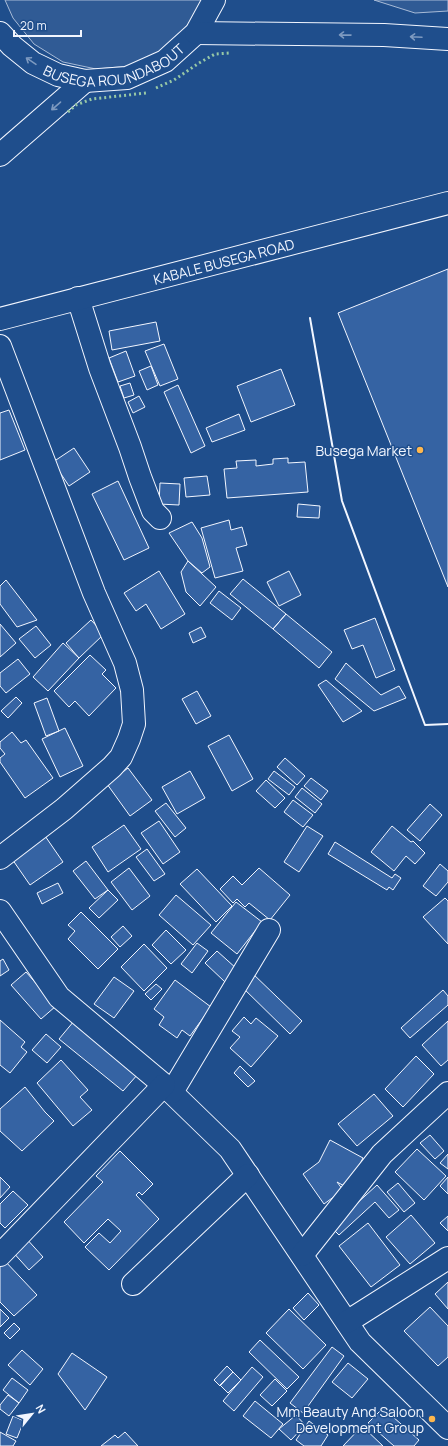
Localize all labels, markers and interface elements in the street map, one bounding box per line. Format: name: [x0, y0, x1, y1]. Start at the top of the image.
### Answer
scale bar: [14, 12, 81, 38]
text: 20 m: [20, 17, 47, 34]
one-way arrow: [339, 31, 352, 39]
one-way arrow: [410, 34, 423, 41]
street label: BUSEGA ROUNDABOUT: [41, 38, 189, 91]
one-way arrow: [26, 57, 37, 65]
one-way arrow: [50, 102, 61, 111]
street label: KABALE BUSEGA ROAD: [151, 234, 296, 288]
place label: Busega Market: [316, 441, 412, 460]
marker: Busega Market: [415, 445, 425, 455]
north arrow: [12, 1394, 52, 1434]
text: N: [33, 1402, 50, 1416]
place label: Mm Beauty And Saloon Development Group: [276, 1402, 424, 1437]
marker: Mm Beauty And Saloon Development Group: [427, 1414, 437, 1424]

